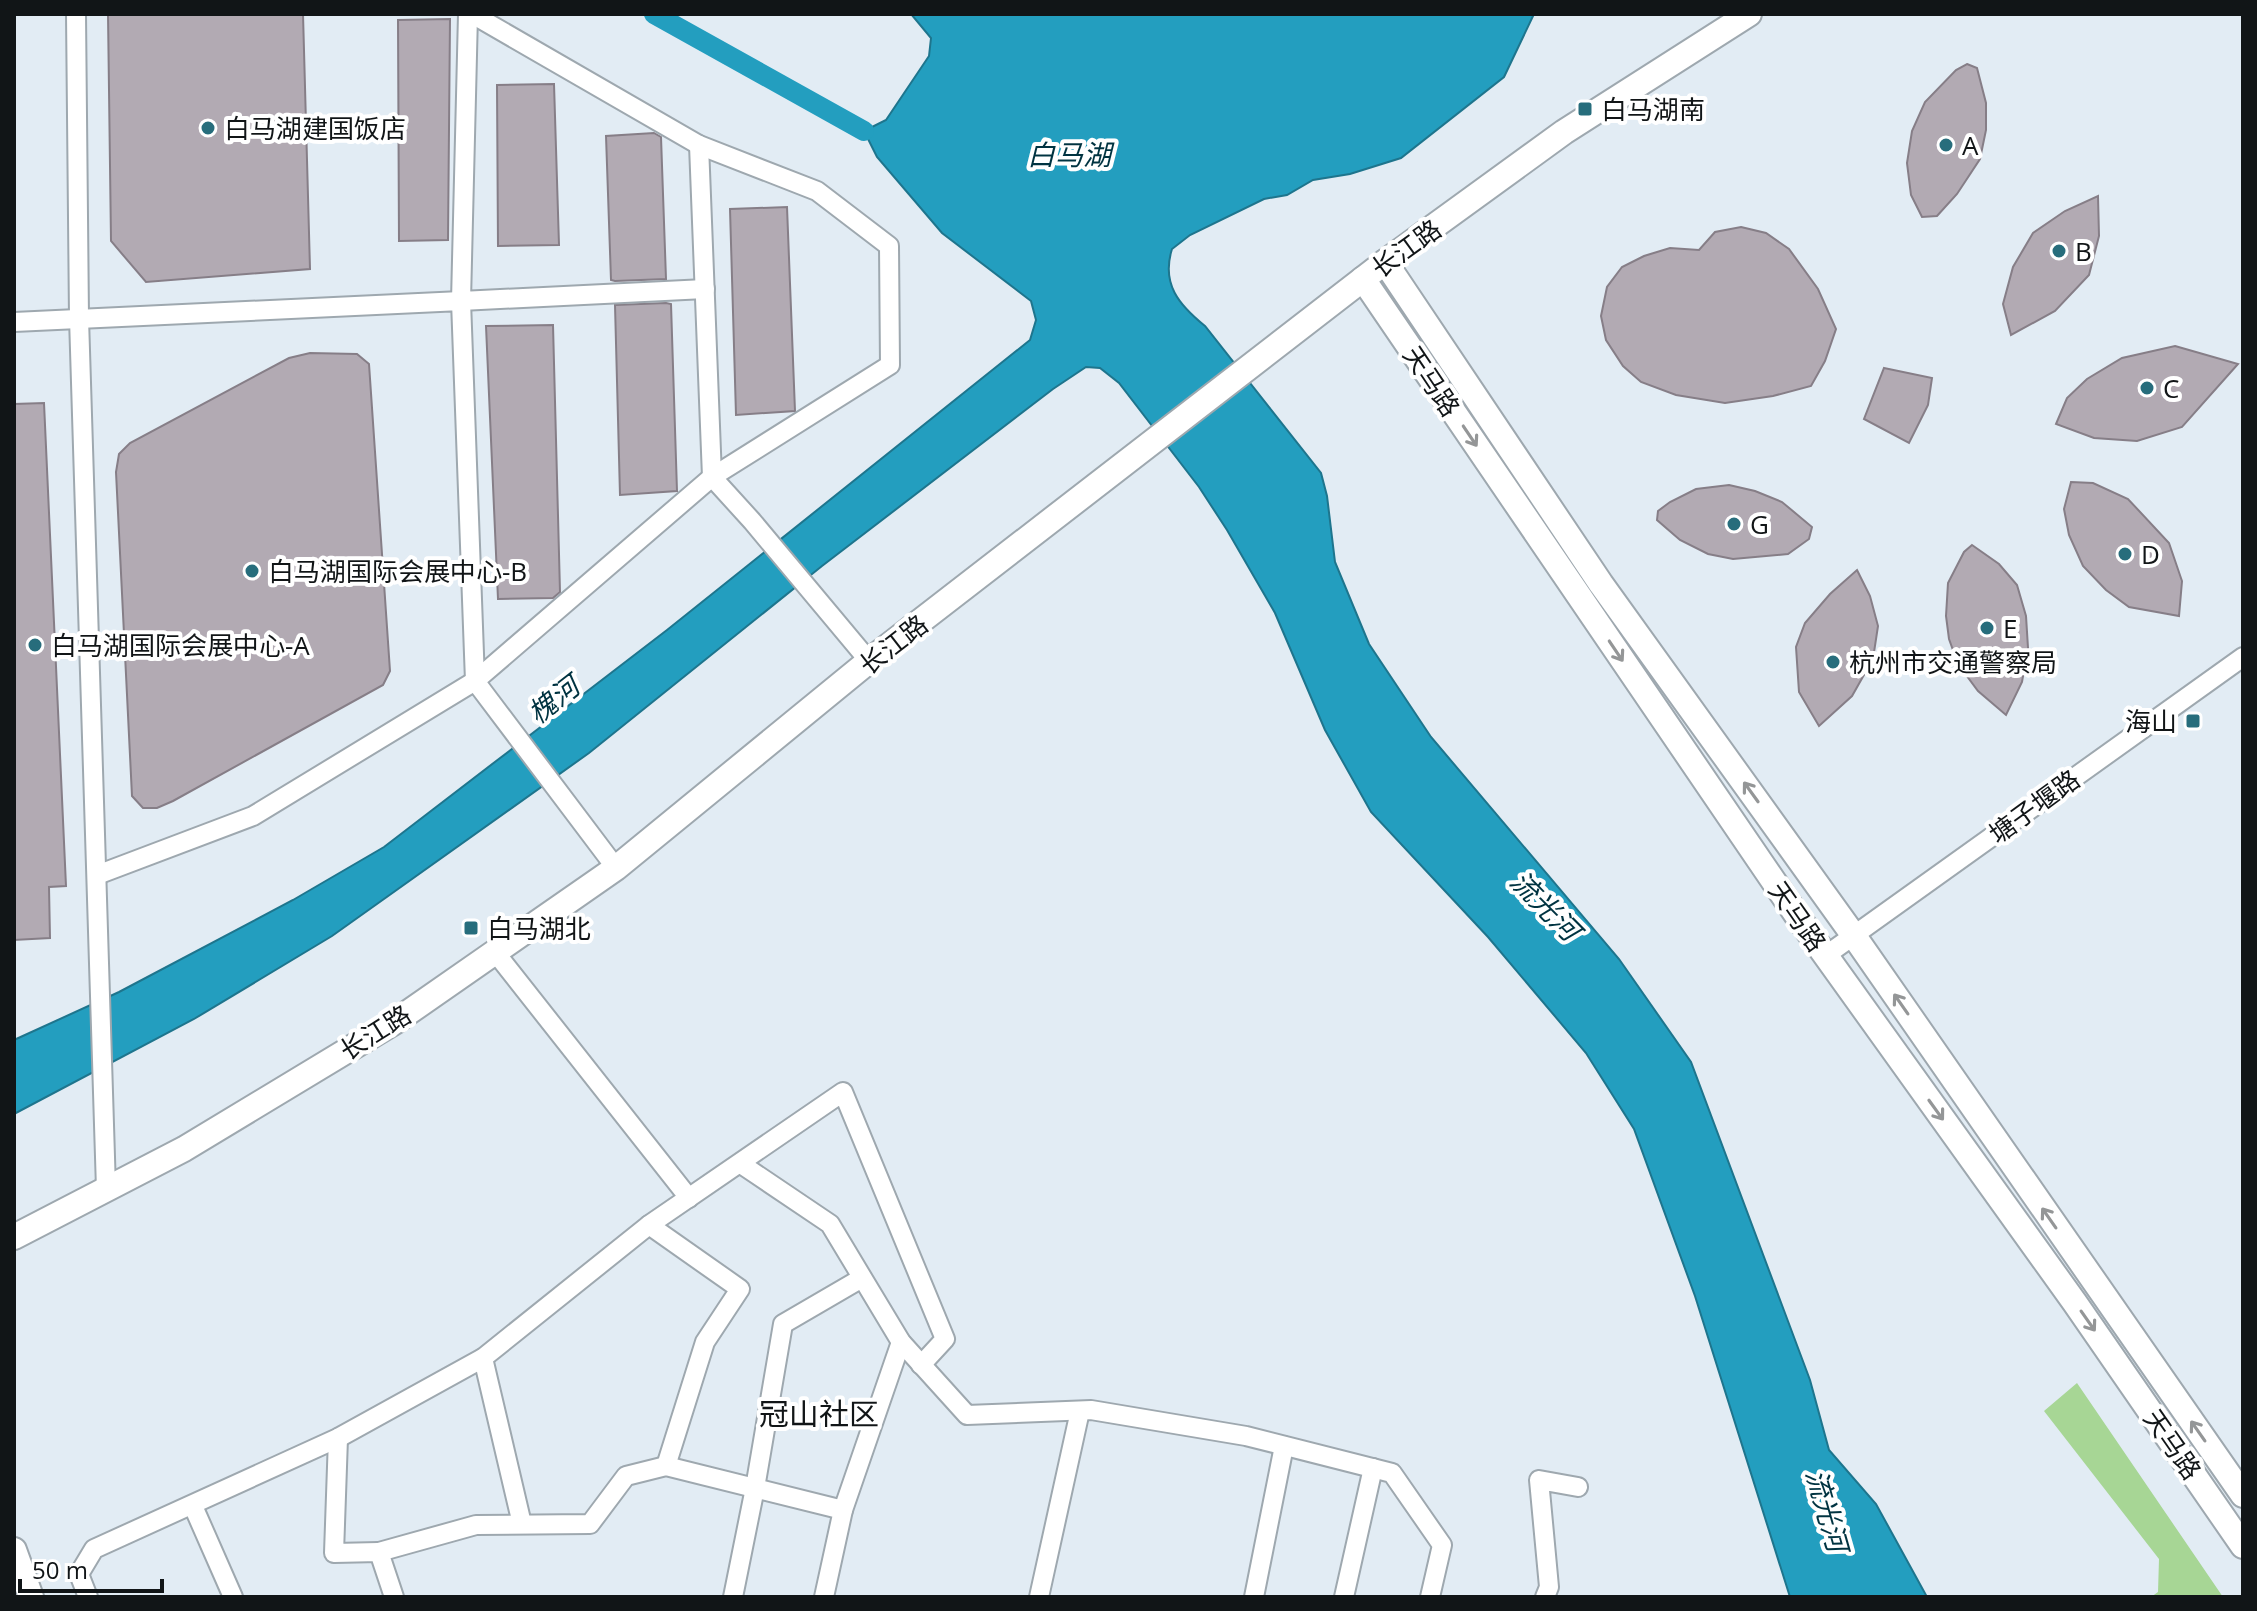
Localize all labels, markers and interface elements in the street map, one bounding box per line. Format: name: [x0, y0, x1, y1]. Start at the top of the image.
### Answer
place label: 白马湖南: [1601, 91, 1705, 127]
marker: 白马湖南: [1576, 100, 1594, 118]
place label: 白马湖建国饭店: [224, 110, 406, 146]
marker: 白马湖建国饭店: [199, 119, 217, 137]
place label: A: [1962, 127, 1979, 163]
water label: 白马湖: [1027, 135, 1115, 173]
marker: A: [1937, 136, 1955, 154]
street label: 长江路: [1364, 211, 1448, 285]
place label: B: [2075, 233, 2092, 269]
marker: B: [2050, 242, 2068, 260]
street label: 天马路: [1395, 339, 1469, 423]
place label: C: [2163, 370, 2179, 406]
marker: C: [2138, 379, 2156, 397]
one-way arrow: [1462, 425, 1478, 447]
place label: G: [1750, 506, 1769, 542]
marker: G: [1725, 515, 1743, 533]
place label: D: [2141, 536, 2160, 572]
marker: D: [2116, 545, 2134, 563]
place label: 白马湖国际会展中心-B: [268, 553, 527, 589]
marker: 白马湖国际会展中心-B: [243, 562, 261, 580]
street label: 长江路: [851, 606, 935, 682]
place label: E: [2003, 610, 2017, 646]
marker: E: [1978, 619, 1996, 637]
place label: 白马湖国际会展中心-A: [51, 627, 310, 663]
marker: 白马湖国际会展中心-A: [26, 636, 44, 654]
one-way arrow: [1608, 640, 1624, 662]
place label: 杭州市交通警察局: [1849, 644, 2057, 680]
marker: 杭州市交通警察局: [1824, 653, 1842, 671]
water label: 槐河: [519, 664, 591, 731]
place label: 海山: [2125, 703, 2177, 739]
marker: 海山: [2184, 712, 2202, 730]
street label: 塘子堰路: [1981, 761, 2087, 851]
one-way arrow: [1743, 782, 1759, 804]
water label: 流光河: [1503, 862, 1593, 952]
street label: 天马路: [1761, 874, 1835, 958]
place label: 白马湖北: [487, 910, 591, 946]
marker: 白马湖北: [462, 919, 480, 937]
one-way arrow: [1893, 994, 1909, 1016]
street label: 长江路: [332, 996, 418, 1068]
one-way arrow: [1928, 1099, 1945, 1120]
one-way arrow: [2041, 1208, 2057, 1230]
one-way arrow: [2080, 1310, 2096, 1332]
district label: 冠山社区: [759, 1393, 879, 1434]
street label: 天马路: [2136, 1402, 2210, 1486]
one-way arrow: [2190, 1421, 2206, 1443]
water label: 流光河: [1798, 1464, 1859, 1560]
scale bar: [20, 1543, 162, 1593]
text: 50 m: [32, 1553, 88, 1586]

